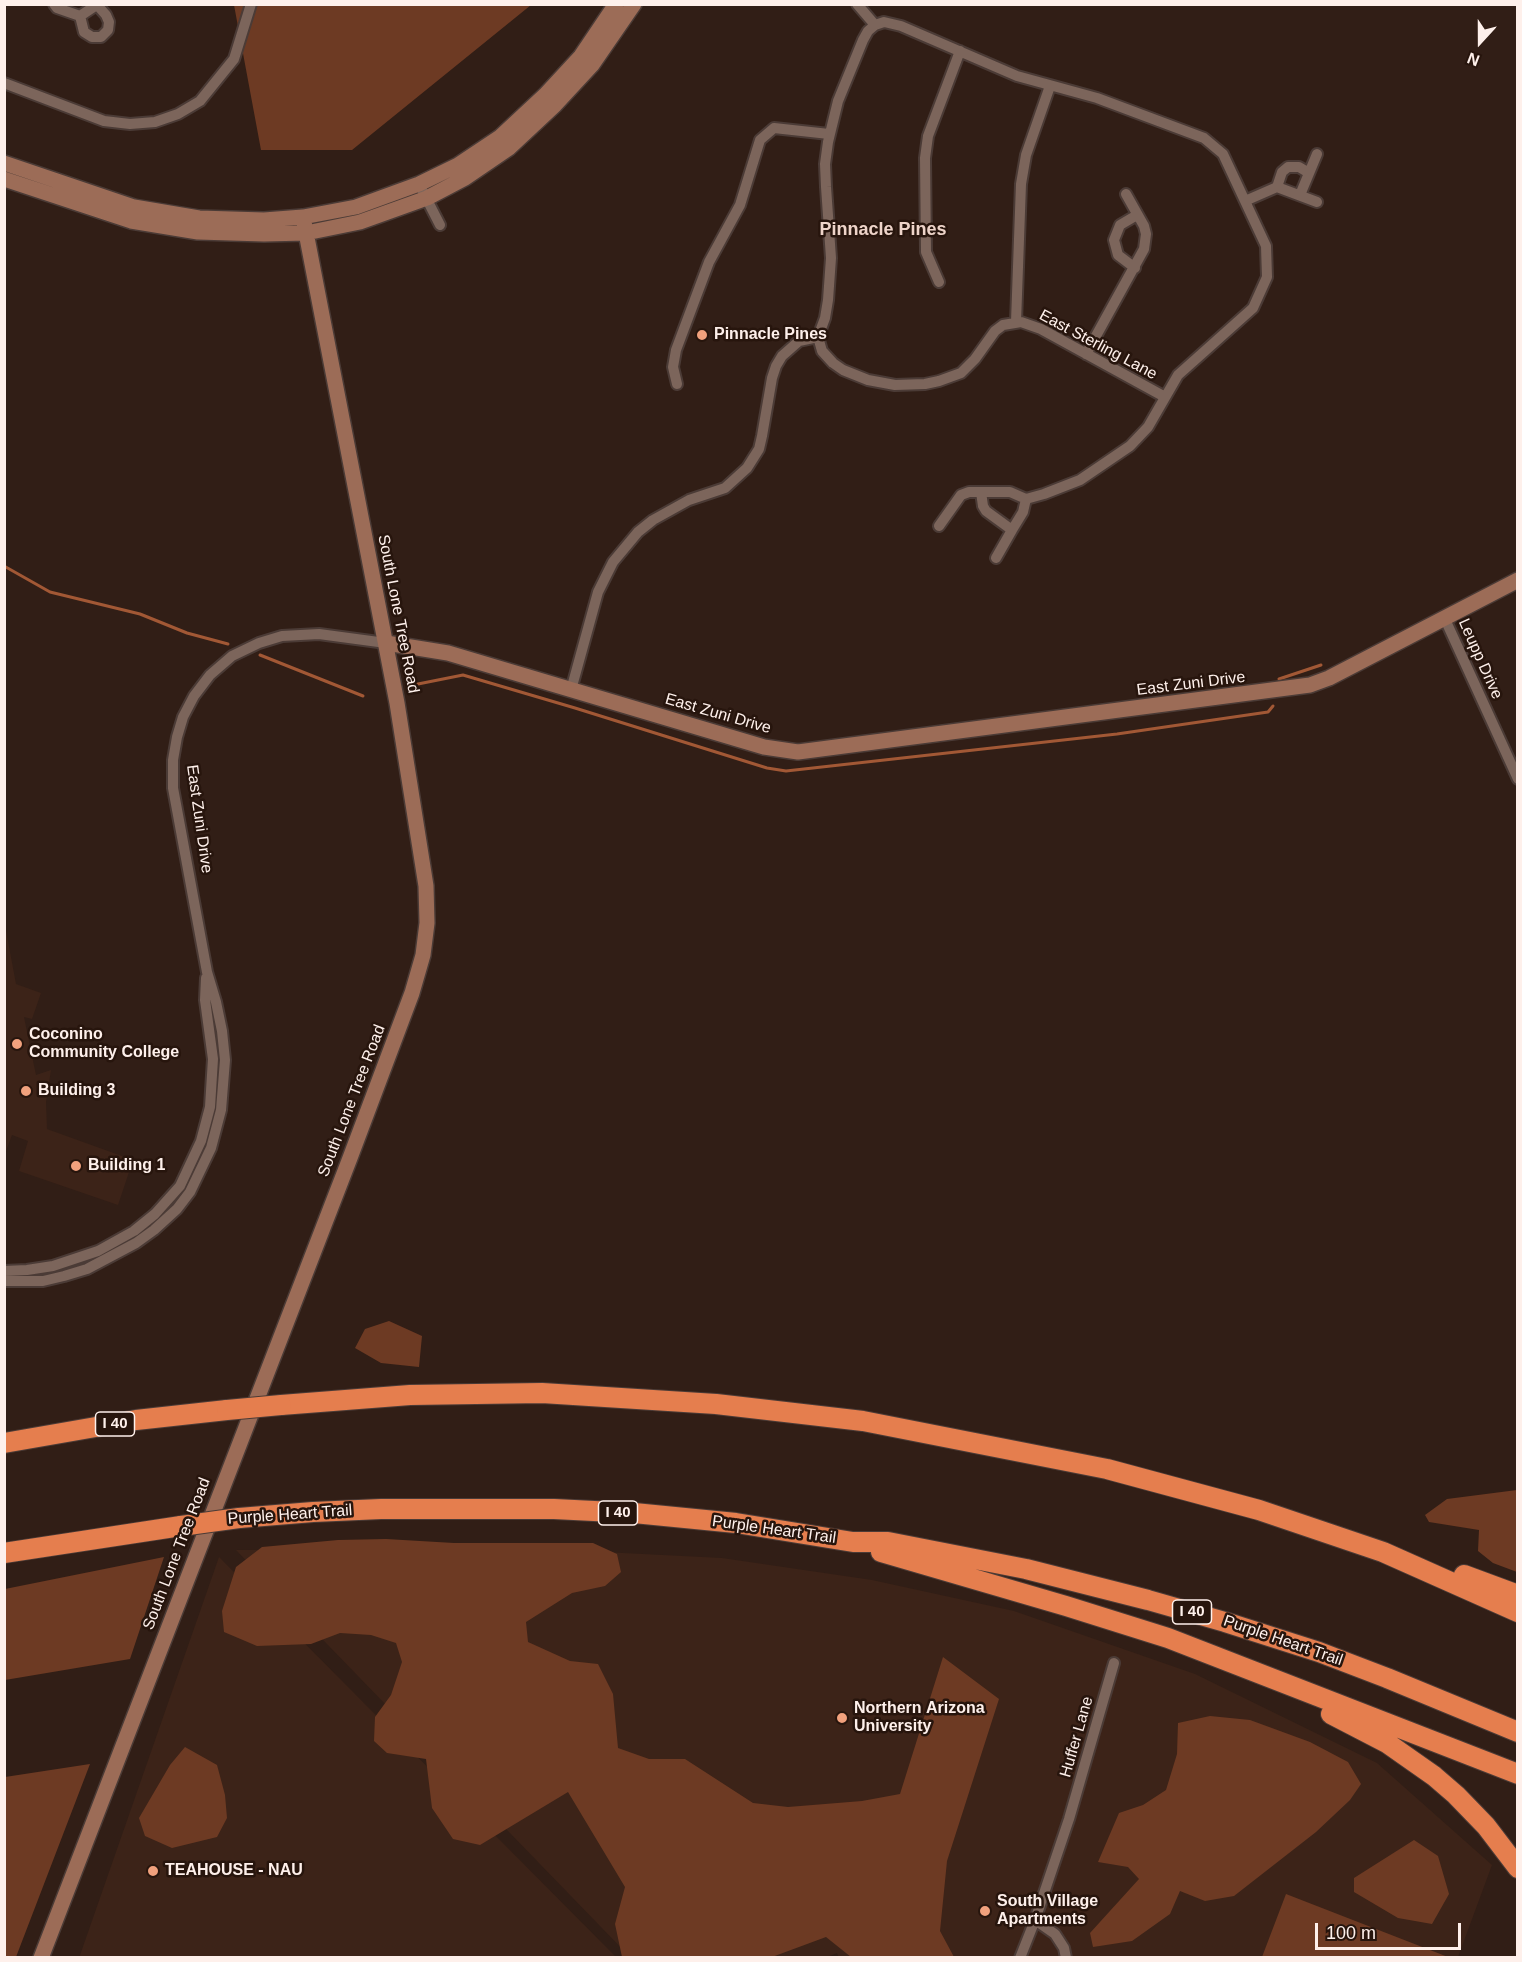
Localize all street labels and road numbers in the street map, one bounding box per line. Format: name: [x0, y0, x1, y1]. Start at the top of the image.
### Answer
street label: East Sterling Lane: [1036, 306, 1160, 384]
street label: South Lone Tree Road: [373, 533, 423, 695]
street label: Leupp Drive: [1454, 616, 1506, 702]
street label: East Zuni Drive: [1136, 668, 1246, 700]
street label: East Zuni Drive: [663, 690, 773, 738]
street label: East Zuni Drive: [182, 764, 216, 874]
street label: South Lone Tree Road: [314, 1022, 390, 1180]
road number: I 40: [96, 1412, 134, 1436]
street label: South Lone Tree Road: [139, 1475, 215, 1633]
street label: Purple Heart Trail: [227, 1501, 353, 1529]
road number: I 40: [598, 1501, 638, 1525]
street label: Purple Heart Trail: [711, 1512, 837, 1548]
road number: I 40: [1172, 1600, 1212, 1624]
street label: Purple Heart Trail: [1221, 1612, 1345, 1670]
street label: Huffer Lane: [1056, 1694, 1098, 1780]

